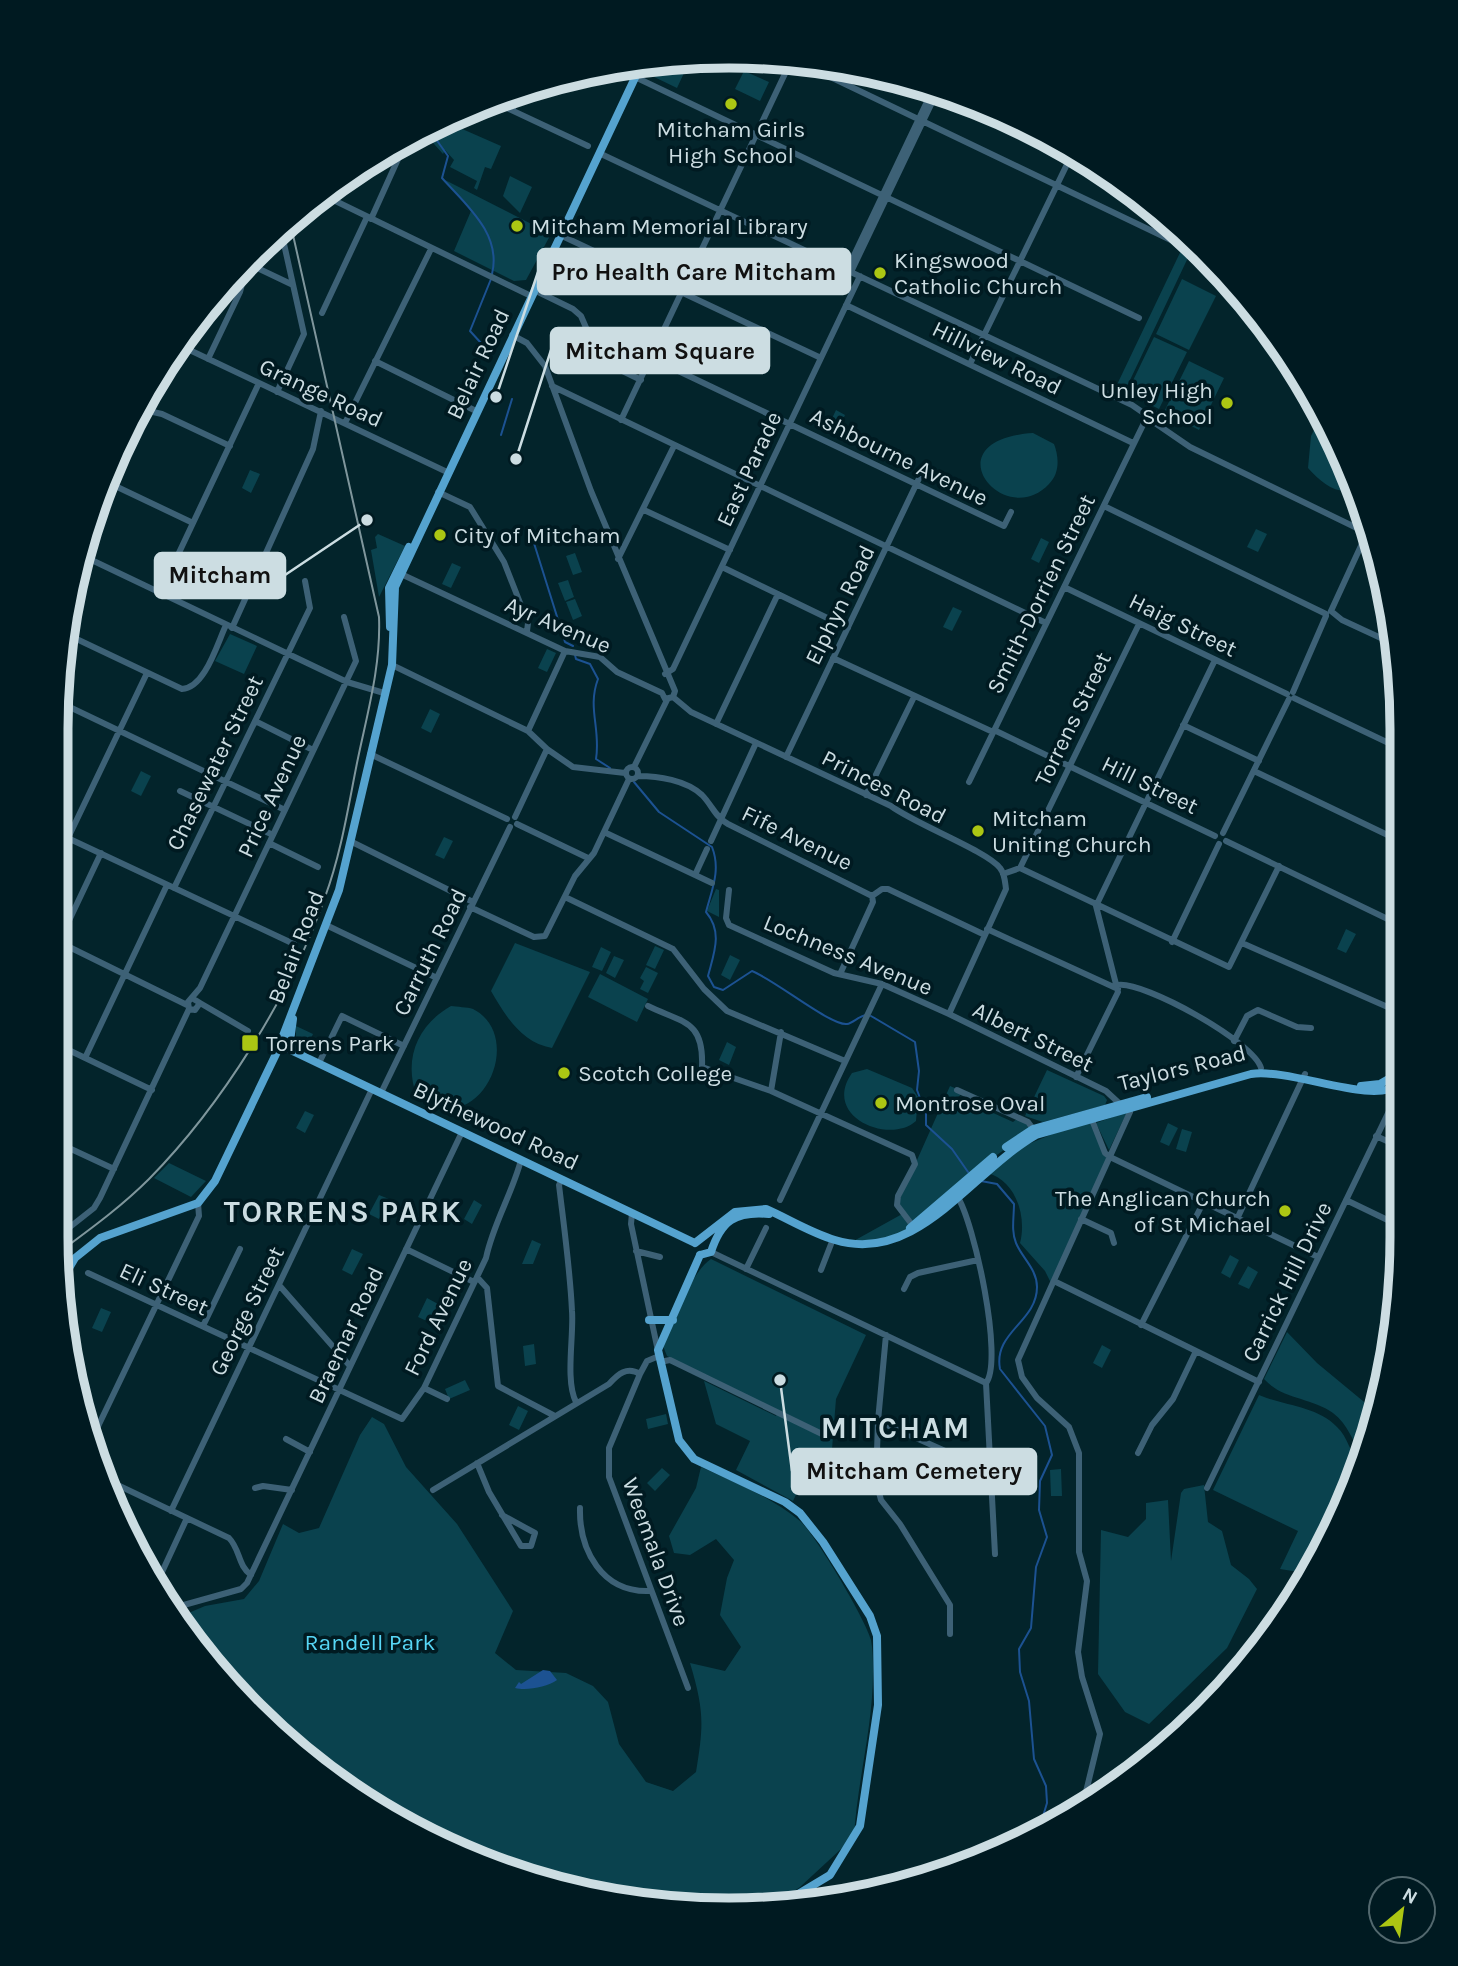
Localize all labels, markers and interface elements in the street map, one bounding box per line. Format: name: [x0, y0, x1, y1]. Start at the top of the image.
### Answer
marker: Mitcham Girls High School: [723, 96, 739, 112]
place label: Mitcham Girls High School: [657, 116, 805, 169]
place label: Mitcham Memorial Library: [531, 213, 808, 240]
marker: Mitcham Memorial Library: [509, 218, 525, 234]
place label: Kingswood Catholic Church: [894, 247, 1062, 300]
callout: Pro Health Care Mitcham: [538, 249, 850, 294]
text: Pro Health Care Mitcham: [552, 258, 836, 286]
marker: Kingswood Catholic Church: [872, 265, 888, 281]
street label: Belair Road: [441, 304, 515, 424]
street label: Hillview Road: [928, 315, 1066, 401]
callout: Mitcham Square: [551, 328, 769, 373]
text: Mitcham Square: [565, 337, 755, 365]
street label: Grange Road: [255, 353, 387, 433]
place label: Unley High School: [1101, 377, 1213, 430]
marker: Unley High School: [1219, 395, 1235, 411]
street label: Ashbourne Avenue: [806, 402, 992, 512]
street label: East Parade: [711, 407, 787, 531]
street label: Smith-Dorrien Street: [981, 490, 1101, 698]
place label: City of Mitcham: [454, 522, 621, 549]
marker: City of Mitcham: [432, 527, 448, 543]
street label: Elphyn Road: [799, 541, 881, 669]
callout: Mitcham: [155, 553, 285, 598]
text: Mitcham: [169, 561, 271, 589]
street label: Haig Street: [1125, 587, 1242, 663]
street label: Ayr Avenue: [501, 591, 615, 659]
street label: Torrens Street: [1029, 647, 1117, 790]
street label: Chasewater Street: [161, 671, 269, 855]
street label: Price Avenue: [232, 730, 312, 862]
street label: Princes Road: [817, 744, 951, 830]
street label: Hill Street: [1097, 750, 1203, 820]
street label: Fife Avenue: [737, 800, 857, 876]
place label: Mitcham Uniting Church: [992, 805, 1152, 858]
marker: Mitcham Uniting Church: [970, 823, 986, 839]
street label: Carruth Road: [388, 884, 472, 1020]
street label: Belair Road: [262, 887, 330, 1007]
street label: Lochness Avenue: [759, 909, 937, 1001]
street label: Albert Street: [968, 996, 1098, 1078]
place label: Torrens Park: [266, 1030, 395, 1057]
marker: Torrens Park: [240, 1033, 260, 1053]
street label: Taylors Road: [1115, 1039, 1249, 1097]
place label: Scotch College: [578, 1060, 732, 1087]
marker: Scotch College: [556, 1065, 572, 1081]
street label: Blythewood Road: [409, 1076, 583, 1176]
place label: Montrose Oval: [895, 1090, 1045, 1117]
marker: Montrose Oval: [873, 1095, 889, 1111]
place label: The Anglican Church of St Michael: [1055, 1185, 1271, 1238]
district label: TORRENS PARK: [224, 1194, 462, 1230]
street label: Carrick Hill Drive: [1237, 1198, 1337, 1366]
marker: The Anglican Church of St Michael: [1277, 1203, 1293, 1219]
street label: George Street: [204, 1242, 290, 1380]
street label: Ford Avenue: [398, 1254, 478, 1380]
street label: Eli Street: [115, 1257, 213, 1321]
street label: Braemar Road: [302, 1262, 390, 1408]
district label: MITCHAM: [821, 1410, 971, 1446]
callout: Mitcham Cemetery: [792, 1449, 1036, 1494]
text: Mitcham Cemetery: [806, 1457, 1022, 1485]
street label: Weemala Drive: [617, 1474, 695, 1630]
park label: Randell Park: [304, 1629, 436, 1656]
north arrow: [1367, 1875, 1437, 1945]
text: N: [1398, 1883, 1421, 1909]

